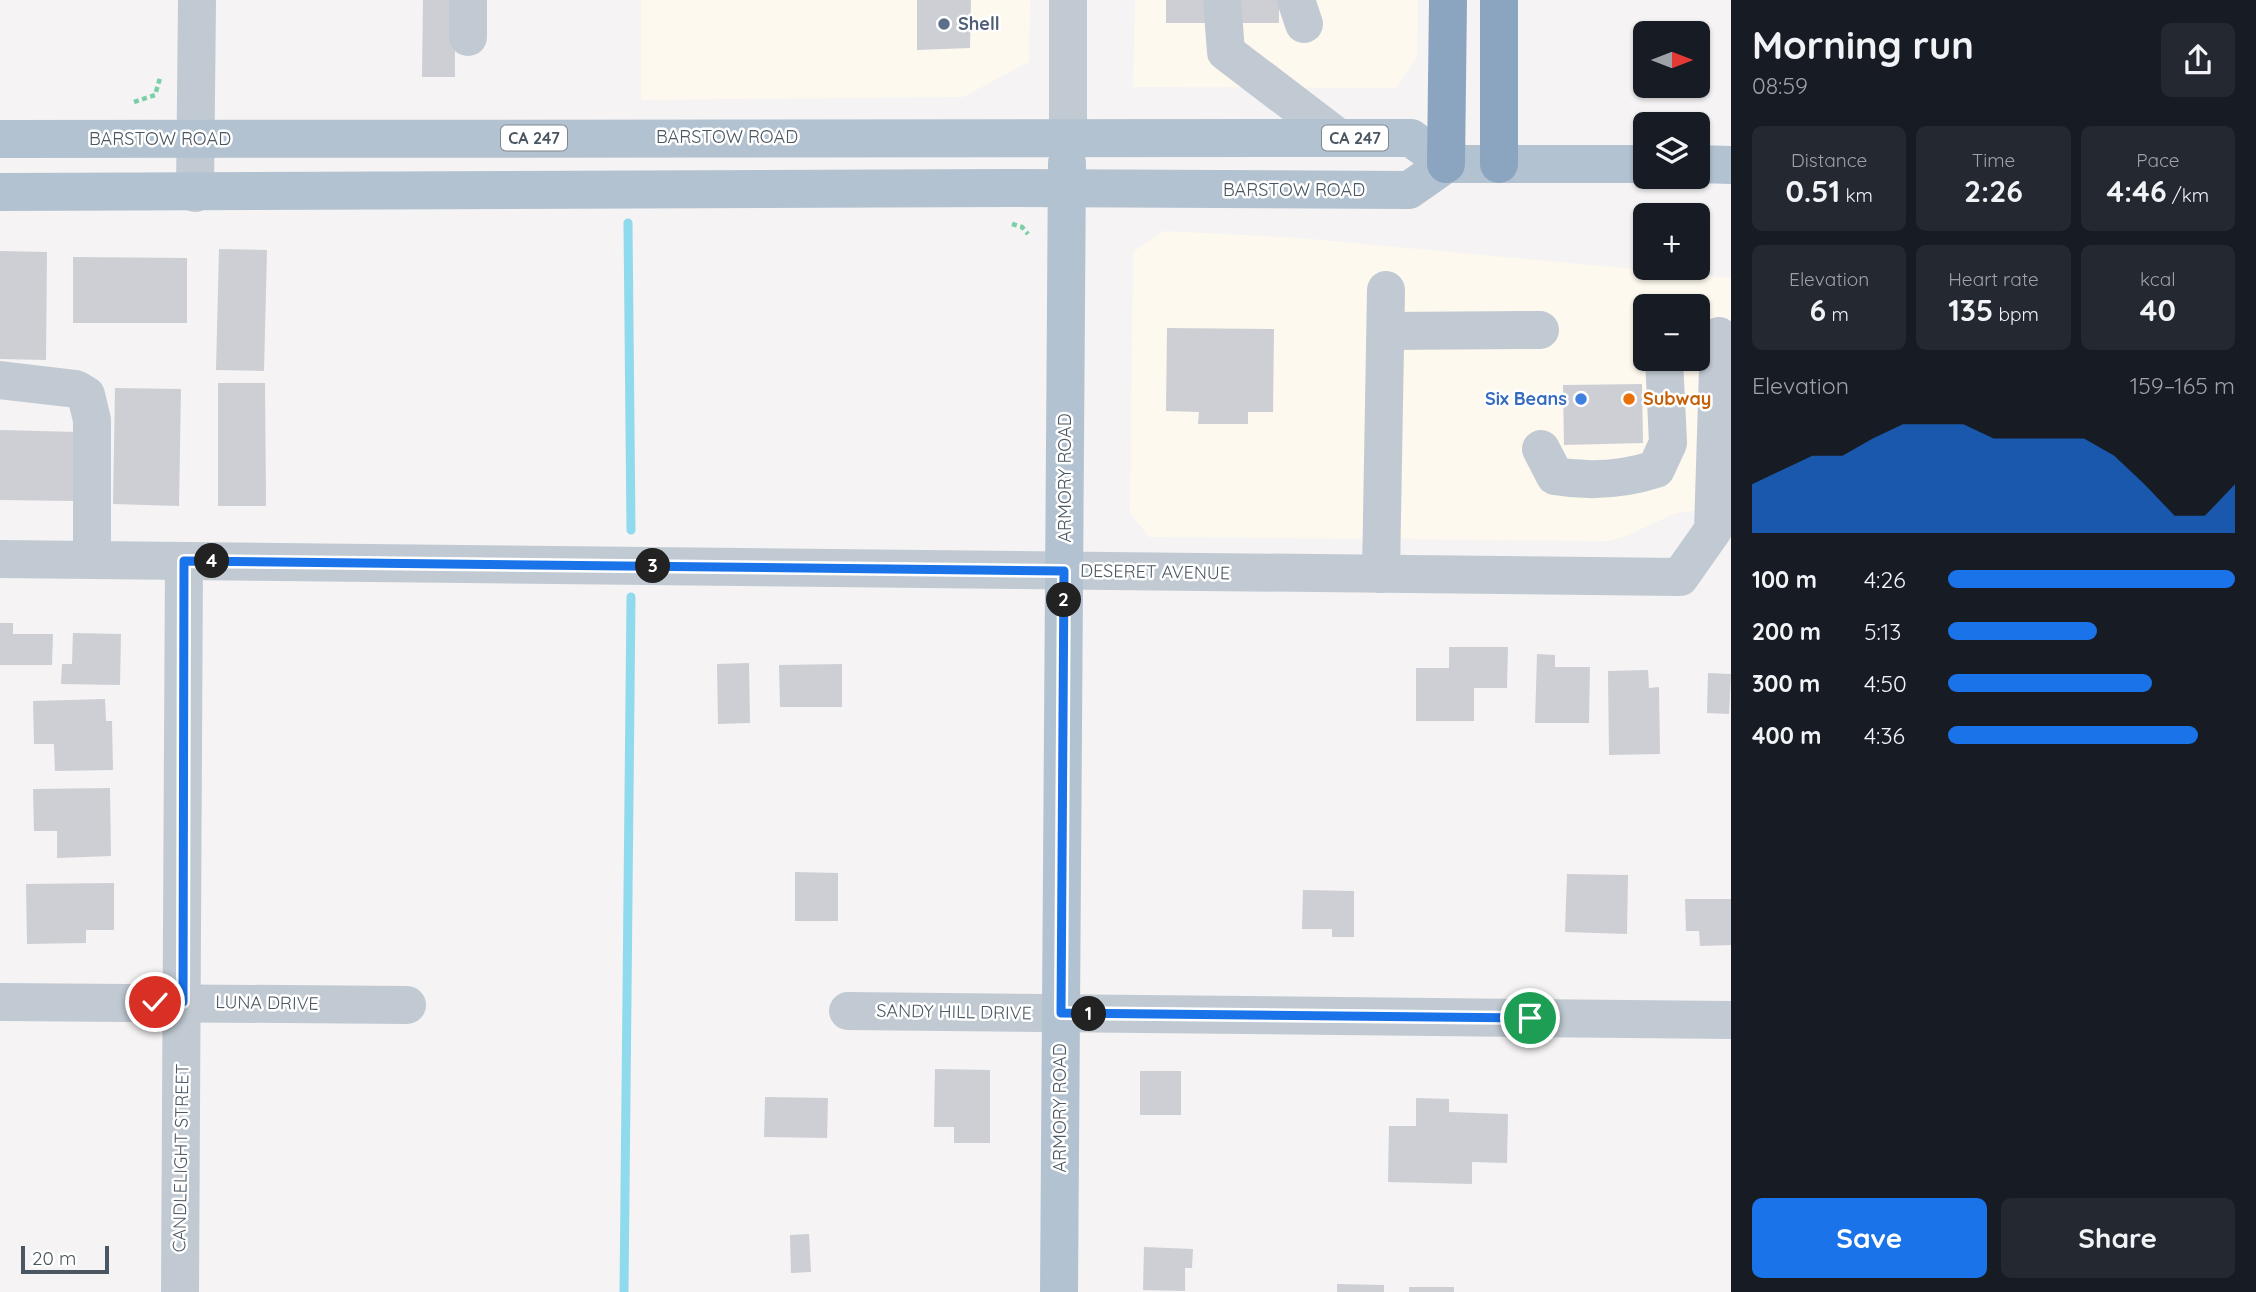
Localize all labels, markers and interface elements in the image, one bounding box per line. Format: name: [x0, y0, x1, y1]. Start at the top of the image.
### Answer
place label: Shell: [958, 12, 1000, 35]
marker: Shell: [936, 16, 952, 32]
north arrow: [1633, 21, 1710, 98]
map controls: [1633, 21, 1710, 371]
text: Morning run: [1752, 21, 1974, 69]
button: share: [2161, 23, 2235, 97]
text: 08:59: [1752, 71, 1808, 100]
button: layers: [1633, 112, 1710, 189]
street label: BARSTOW ROAD: [656, 125, 798, 148]
road number: CA 247: [501, 126, 567, 150]
road number: CA 247: [1322, 126, 1388, 150]
street label: BARSTOW ROAD: [89, 127, 231, 150]
text: Distance: [1791, 148, 1867, 172]
text: Time: [1972, 148, 2015, 172]
text: Pace: [2136, 148, 2179, 172]
text: 0.51: [1785, 172, 1840, 210]
text: 2:26: [1964, 172, 2023, 210]
text: 4:46: [2106, 172, 2167, 210]
street label: BARSTOW ROAD: [1223, 178, 1365, 201]
text: km: [1840, 183, 1873, 207]
text: /km: [2167, 183, 2209, 207]
button: +: [1633, 203, 1710, 280]
text: Elevation: [1789, 267, 1869, 291]
text: Heart rate: [1948, 267, 2039, 291]
text: kcal: [2140, 267, 2176, 291]
text: 6: [1810, 291, 1826, 329]
text: 135: [1948, 291, 1993, 329]
text: 40: [2140, 291, 2176, 329]
button: −: [1633, 294, 1710, 371]
text: m: [1826, 302, 1849, 326]
text: bpm: [1993, 302, 2039, 326]
text: Elevation: [1752, 371, 1849, 400]
text: 159–165 m: [2130, 371, 2235, 400]
place label: Six Beans: [1485, 387, 1567, 410]
place label: Subway: [1643, 387, 1711, 410]
marker: Six Beans: [1573, 391, 1589, 407]
marker: Subway: [1621, 391, 1637, 407]
street label: ARMORY ROAD: [1053, 413, 1076, 543]
pin: 4: [194, 544, 230, 578]
text: 4: [206, 548, 217, 572]
pin: 3: [636, 548, 670, 584]
text: 3: [647, 553, 658, 577]
street label: DESERET AVENUE: [1080, 559, 1230, 584]
text: 100 m: [1752, 565, 1817, 594]
text: 4:26: [1864, 565, 1906, 594]
pin: 2: [1046, 582, 1082, 618]
text: 2: [1058, 587, 1069, 611]
text: 200 m: [1752, 617, 1821, 646]
text: 5:13: [1864, 617, 1901, 646]
text: 300 m: [1752, 669, 1820, 698]
text: 4:50: [1864, 669, 1907, 698]
text: 400 m: [1752, 721, 1821, 750]
text: 4:36: [1864, 721, 1905, 750]
pin: [125, 972, 185, 1032]
icon: check: [136, 983, 174, 1021]
pin: [1500, 988, 1560, 1048]
street label: LUNA DRIVE: [215, 990, 319, 1015]
pin: 1: [1072, 996, 1106, 1032]
street label: SANDY HILL DRIVE: [876, 999, 1032, 1024]
icon: arrive: [1511, 999, 1549, 1037]
text: 1: [1085, 1001, 1092, 1025]
street label: ARMORY ROAD: [1048, 1043, 1071, 1173]
street label: CANDLELIGHT STREET: [167, 1063, 194, 1253]
button: Save: [1752, 1198, 1987, 1278]
button: Share: [2001, 1198, 2235, 1278]
scale bar: [21, 1243, 108, 1275]
text: 20 m: [32, 1246, 76, 1270]

